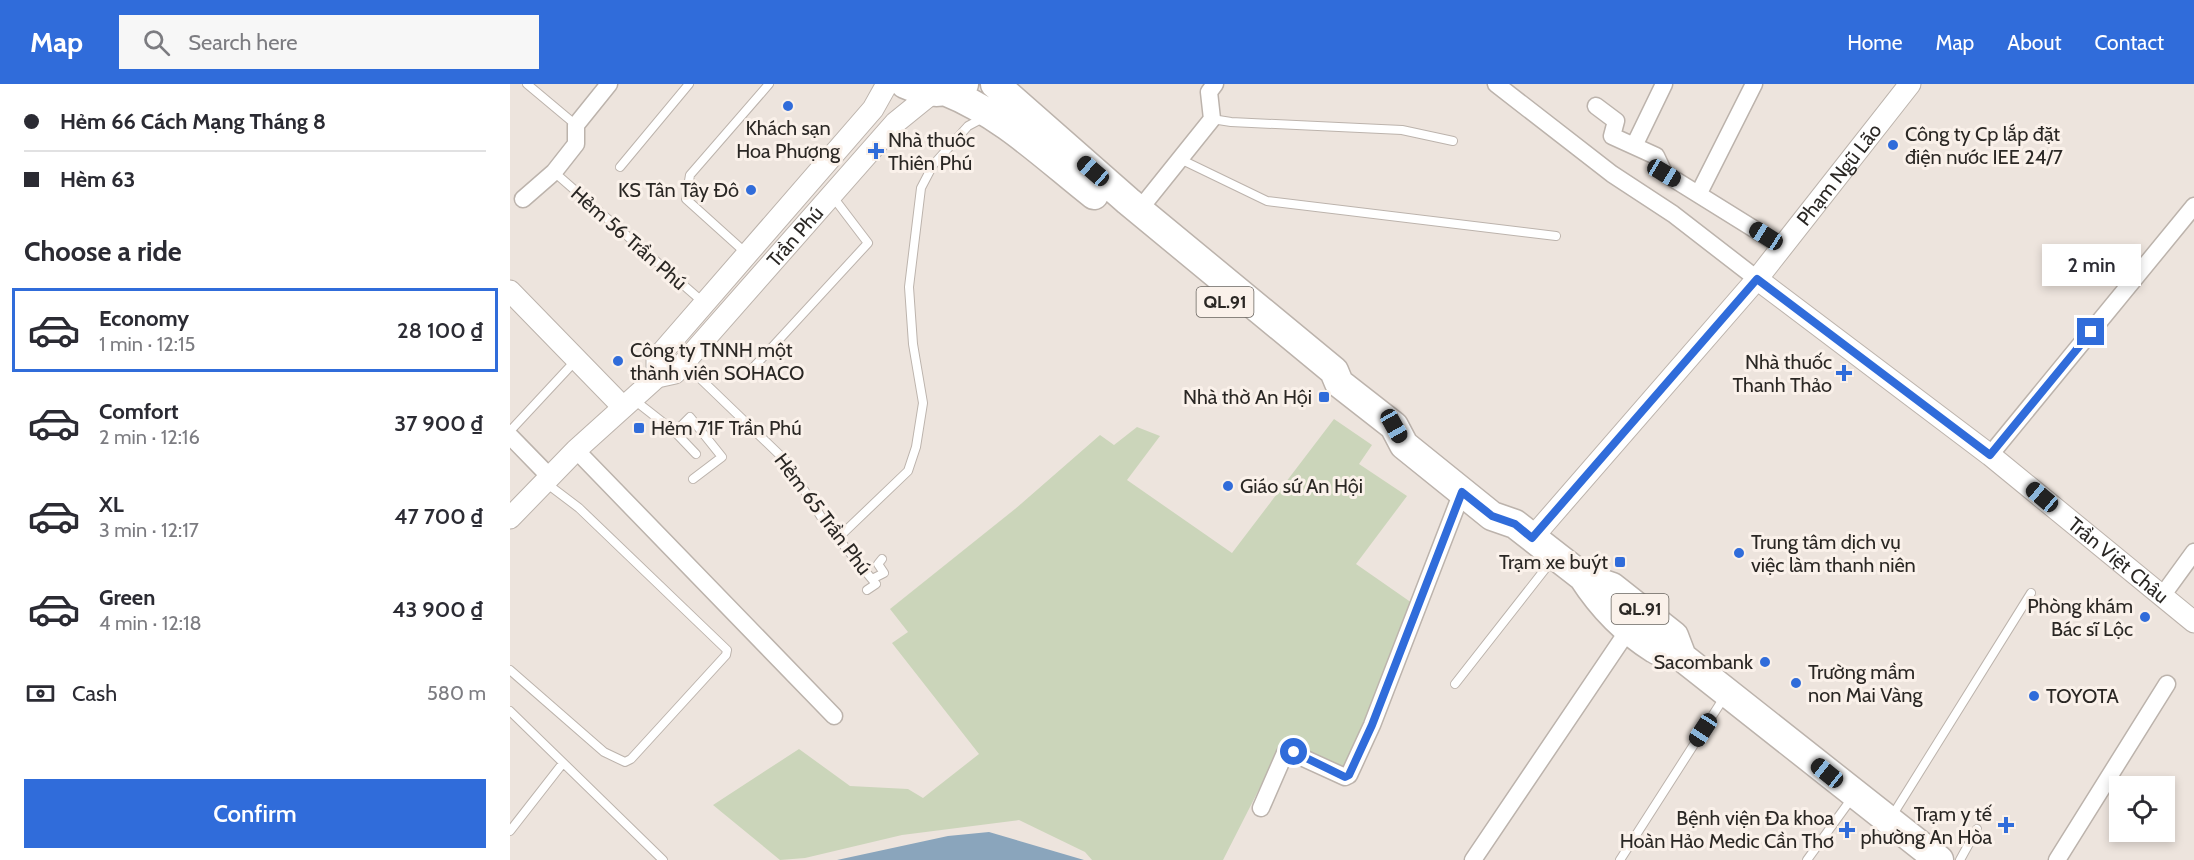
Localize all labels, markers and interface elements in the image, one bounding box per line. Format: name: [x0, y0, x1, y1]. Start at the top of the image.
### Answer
search box: [119, 15, 539, 69]
text: Map: [30, 25, 83, 59]
icon: search: [140, 26, 173, 59]
text: Search here: [188, 29, 297, 56]
text: Home: [1847, 30, 1903, 55]
text: Map: [1936, 30, 1974, 55]
text: About: [2007, 30, 2061, 55]
text: Contact: [2094, 30, 2164, 55]
marker: Khách sạn Hoa Phượng: [781, 99, 795, 113]
text: Hẻm 66 Cách Mạng Tháng 8: [60, 108, 326, 135]
place label: Khách sạn Hoa Phượng: [736, 116, 841, 163]
street label: Phạm Ngũ Lão: [1792, 119, 1887, 230]
place label: Công ty Cp lắp đặt điện nước IEE 24/7: [1905, 122, 2063, 169]
place label: Nhà thuôc Thiên Phú: [888, 128, 975, 175]
marker: Công ty Cp lắp đặt điện nước IEE 24/7: [1886, 138, 1900, 152]
marker: Nhà thuôc Thiên Phú: [869, 144, 883, 158]
car: [1074, 152, 1112, 190]
car: [1644, 156, 1684, 190]
text: Hèm 63: [60, 166, 135, 193]
place label: KS Tân Tây Đô: [618, 178, 739, 202]
street label: Hẻm 56 Trần Phú: [566, 181, 692, 295]
marker: KS Tân Tây Đô: [744, 183, 758, 197]
street label: Trần Phú: [762, 201, 828, 272]
car: [1746, 219, 1786, 253]
text: Choose a ride: [24, 235, 182, 268]
callout: 2 min: [2042, 245, 2140, 287]
text: 2 min: [2067, 253, 2116, 277]
road number: QL.91: [1196, 287, 1254, 317]
icon: car: [27, 303, 81, 357]
text: Economy: [99, 305, 189, 332]
text: 28 100 ₫: [397, 317, 483, 344]
route end: [2077, 318, 2104, 345]
text: 1 min · 12:15: [99, 332, 195, 356]
place label: Công ty TNNH một thành viên SOHACO: [630, 338, 804, 385]
place label: Nhà thuốc Thanh Thảo: [1733, 350, 1832, 397]
marker: Công ty TNNH một thành viên SOHACO: [611, 354, 625, 368]
marker: Nhà thuốc Thanh Thảo: [1837, 366, 1851, 380]
place label: Nhà thờ An Hội: [1183, 385, 1312, 409]
marker: Nhà thờ An Hội: [1317, 390, 1331, 404]
icon: car: [27, 396, 81, 450]
text: Comfort: [99, 398, 178, 425]
car: [1377, 406, 1411, 446]
text: 37 900 ₫: [394, 410, 483, 437]
place label: Hẻm 71F Trần Phú: [651, 416, 802, 440]
marker: Hẻm 71F Trần Phú: [632, 421, 646, 435]
text: 2 min · 12:16: [99, 425, 200, 449]
street label: Hẻm 65 Trần Phú: [770, 449, 876, 579]
place label: Giáo sứ An Hội: [1240, 474, 1363, 498]
marker: Giáo sứ An Hội: [1221, 479, 1235, 493]
car: [2022, 479, 2062, 515]
icon: car: [27, 489, 81, 543]
text: XL: [99, 491, 124, 518]
text: 47 700 ₫: [394, 503, 483, 530]
street label: Trần Việt Châu: [2063, 512, 2173, 608]
text: 3 min · 12:17: [99, 518, 199, 542]
place label: Trung tâm dịch vụ việc làm thanh niên: [1751, 530, 1916, 577]
marker: Trung tâm dịch vụ việc làm thanh niên: [1732, 546, 1746, 560]
place label: Trạm xe buýt: [1499, 550, 1608, 574]
marker: Trạm xe buýt: [1613, 555, 1627, 569]
icon: car: [27, 582, 81, 636]
text: Green: [99, 584, 155, 611]
road number: QL.91: [1612, 594, 1668, 624]
place label: Phòng khám Bác sĩ Lộc: [2027, 594, 2133, 641]
text: 43 900 ₫: [392, 596, 483, 623]
marker: Phòng khám Bác sĩ Lộc: [2138, 610, 2152, 624]
text: 4 min · 12:18: [99, 611, 202, 635]
place label: Sacombank: [1653, 650, 1753, 674]
marker: Sacombank: [1758, 655, 1772, 669]
place label: Trường mầm non Mai Vàng: [1808, 660, 1923, 707]
marker: Trường mầm non Mai Vàng: [1789, 676, 1803, 690]
icon: cash: [24, 677, 57, 710]
text: Cash: [72, 680, 117, 707]
text: 580 m: [427, 681, 486, 705]
place label: TOYOTA: [2046, 684, 2119, 708]
marker: TOYOTA: [2027, 689, 2041, 703]
car: [1686, 710, 1720, 750]
route start: [1280, 738, 1307, 765]
car: [1807, 755, 1847, 791]
map controls: [2109, 776, 2175, 842]
button: locate: [2109, 776, 2175, 842]
button: Confirm: [24, 779, 486, 848]
place label: Trạm y tế phường An Hòa: [1860, 802, 1993, 849]
place label: Bệnh viện Đa khoa Hoàn Hảo Medic Cần Thơ: [1620, 806, 1834, 853]
marker: Trạm y tế phường An Hòa: [1997, 816, 2015, 834]
marker: Bệnh viện Đa khoa Hoàn Hảo Medic Cần Thơ: [1838, 821, 1856, 839]

